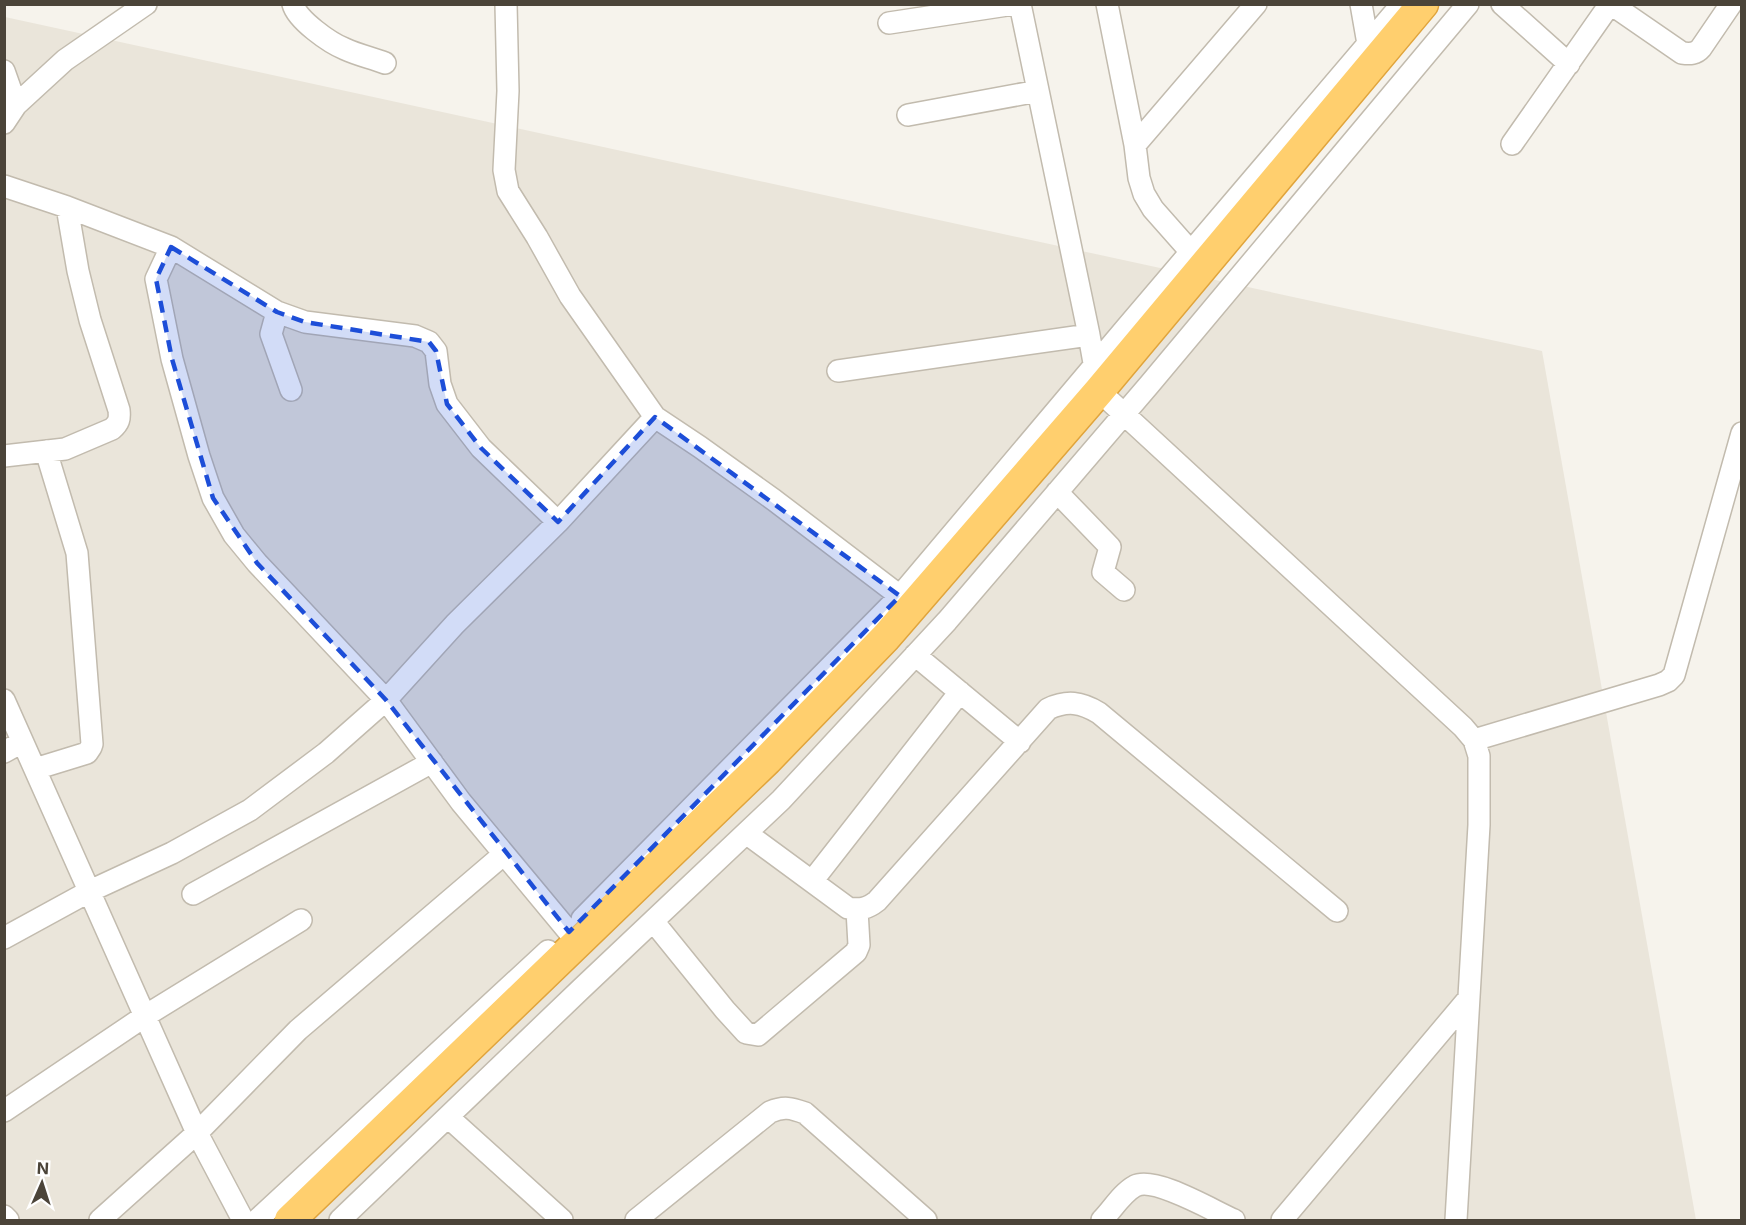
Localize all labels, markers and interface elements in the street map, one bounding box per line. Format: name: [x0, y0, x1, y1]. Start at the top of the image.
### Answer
north arrow: [12, 1153, 72, 1213]
text: N: [36, 1158, 49, 1178]

